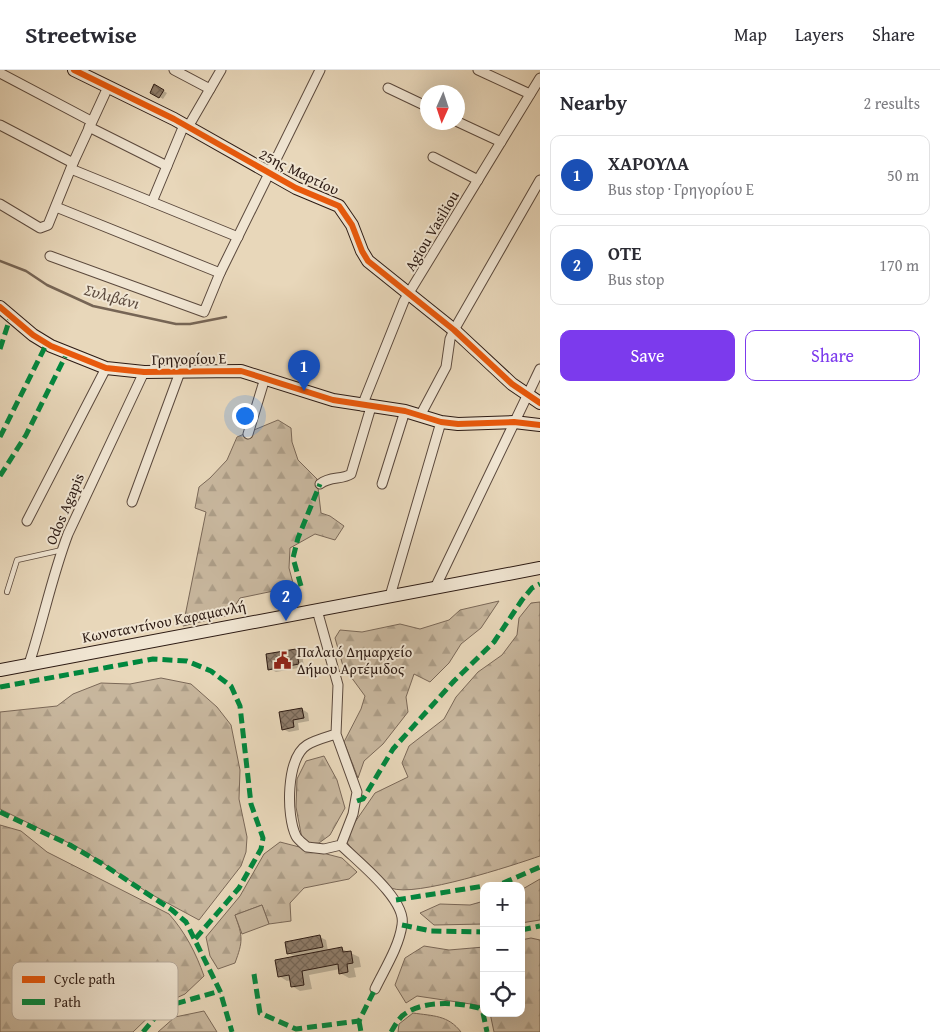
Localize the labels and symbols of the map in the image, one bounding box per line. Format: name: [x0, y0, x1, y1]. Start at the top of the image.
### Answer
north arrow: [420, 85, 465, 130]
street label: 25ης Μαρτίου: [256, 143, 343, 200]
street label: Agiou Vasiliou: [399, 186, 464, 275]
water label: Συλιβάνι: [82, 277, 143, 315]
street label: Γρηγορίου Ε: [151, 347, 227, 370]
pin: 1: [288, 350, 320, 391]
your location: [232, 403, 258, 429]
street label: Odos Agapis: [40, 470, 89, 548]
pin: 2: [270, 580, 302, 621]
street label: Κωνσταντίνου Καραμανλή: [80, 595, 247, 648]
place label: Παλαιό Δημαρχείο Δήμου Αρτέμιδος: [297, 641, 412, 679]
public building icon: Παλαιό Δημαρχείο Δήμου Αρτέμιδος: [273, 651, 293, 671]
legend: [12, 962, 178, 1020]
text: Cycle path: [54, 969, 115, 989]
text: Path: [54, 992, 81, 1012]

